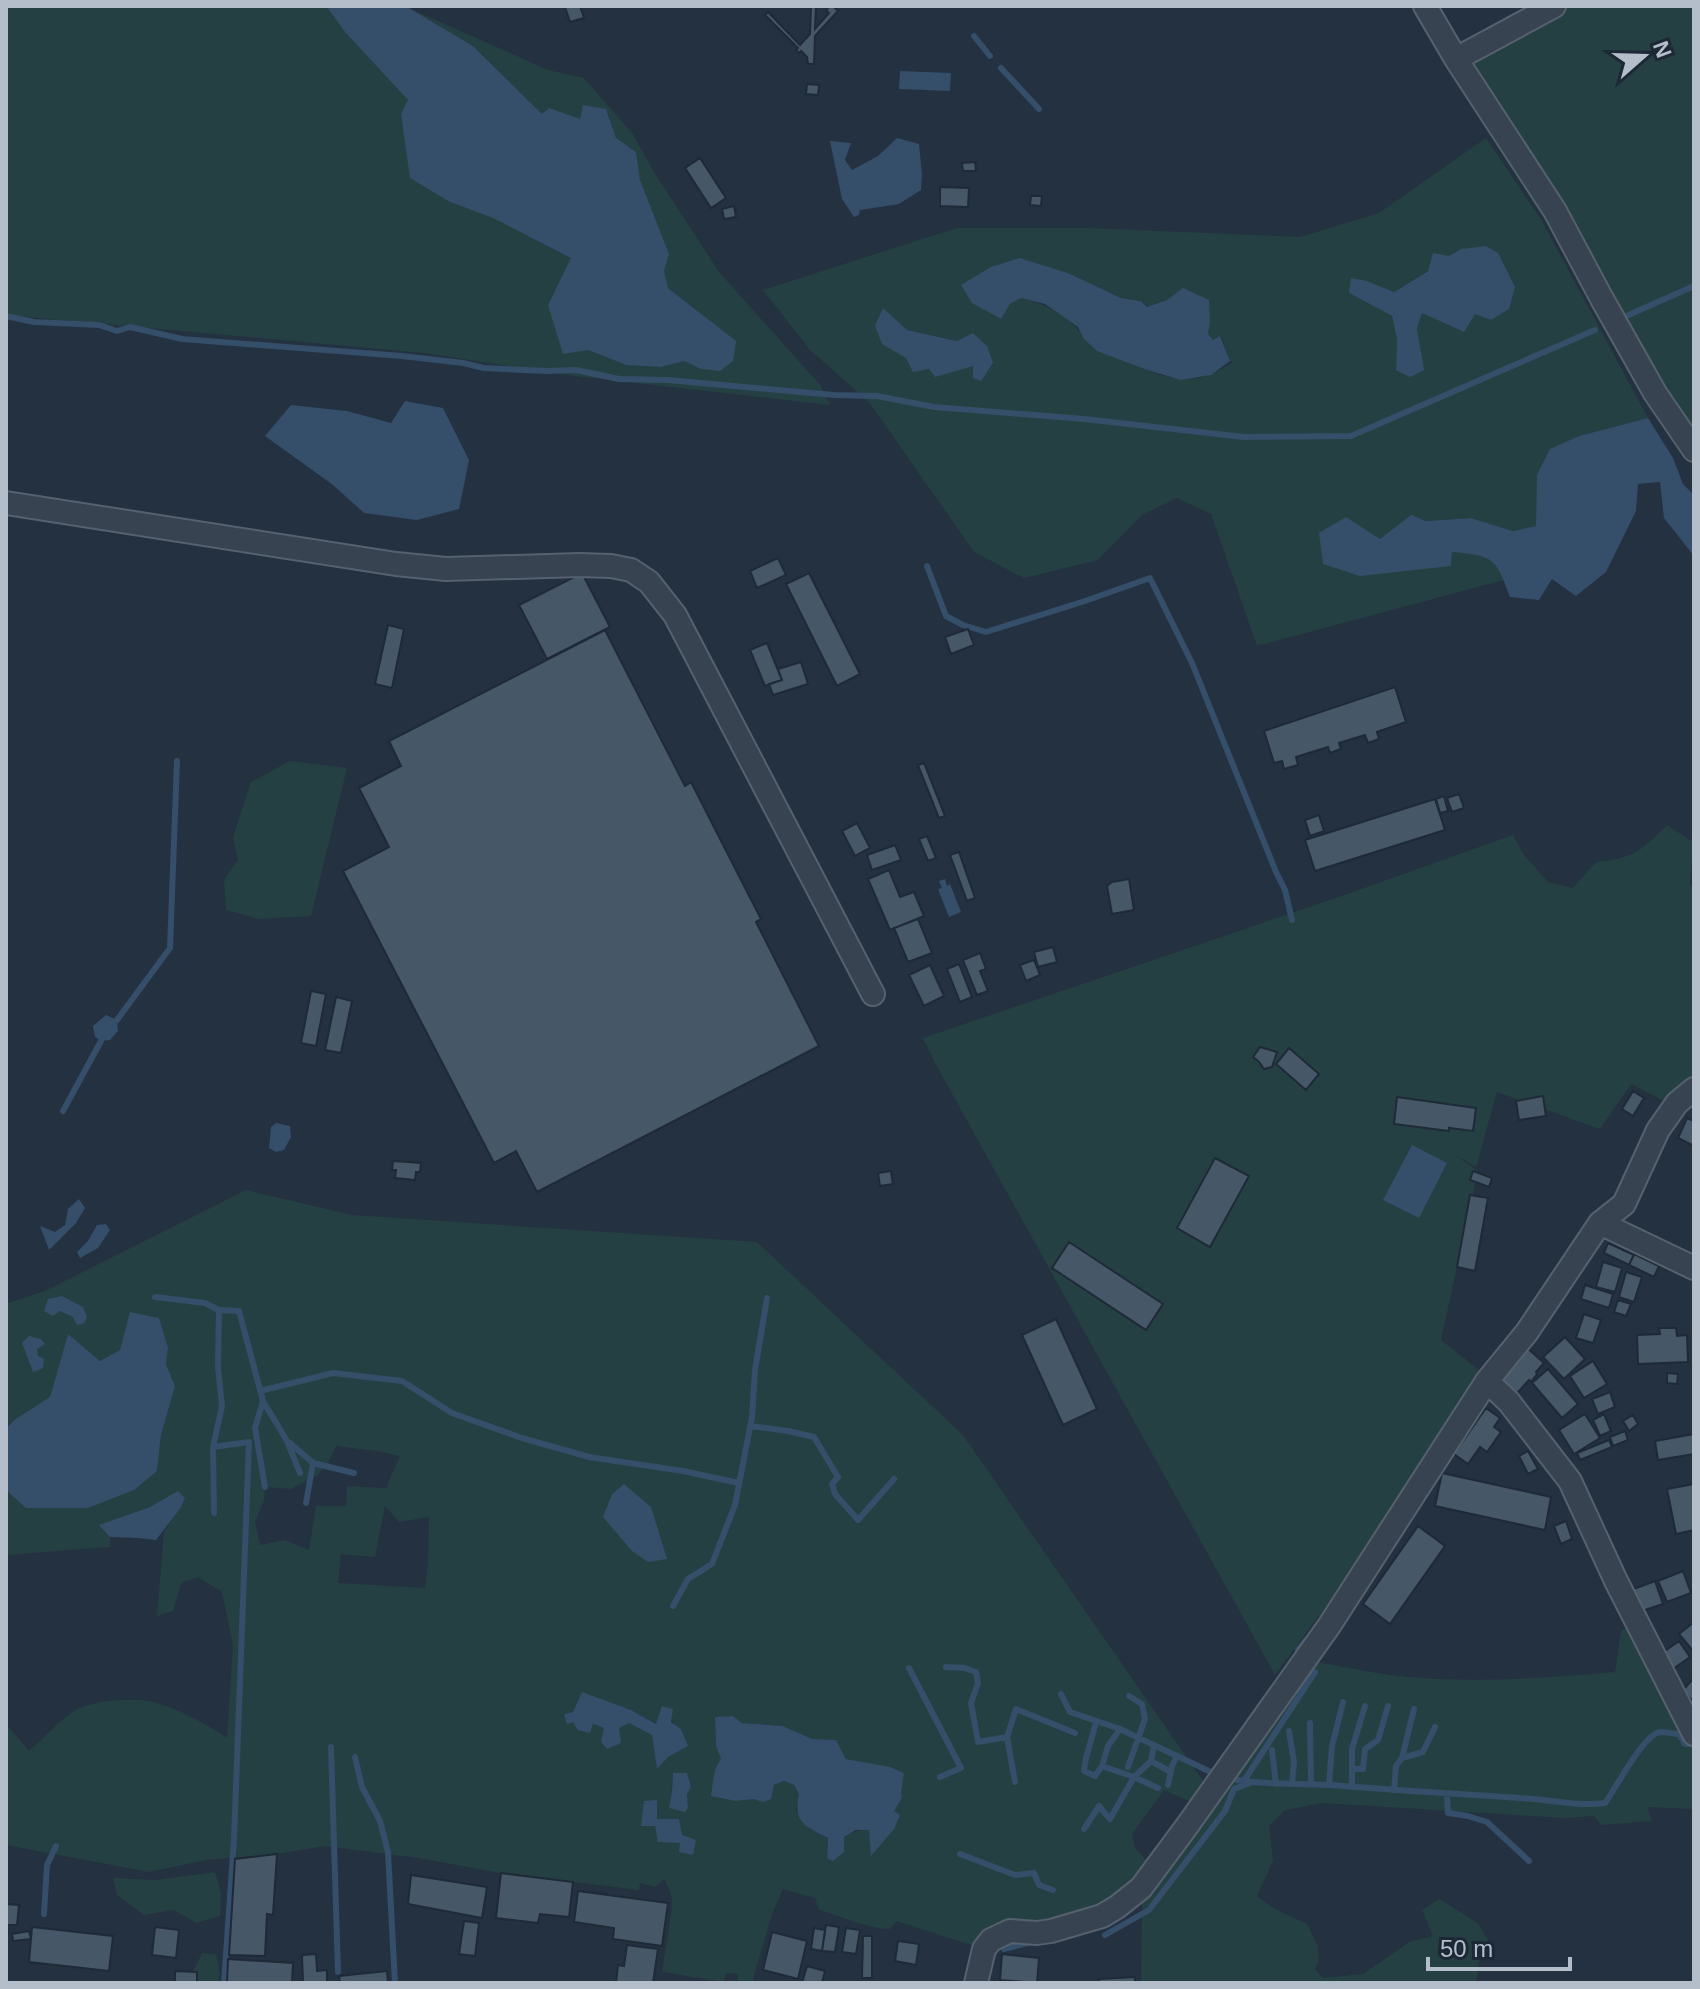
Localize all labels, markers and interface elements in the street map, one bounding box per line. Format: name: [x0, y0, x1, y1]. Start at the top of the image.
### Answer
north arrow: [1604, 16, 1684, 96]
text: N: [1648, 38, 1677, 61]
scale bar: [1428, 1921, 1570, 1971]
text: 50 m: [1440, 1935, 1493, 1962]

